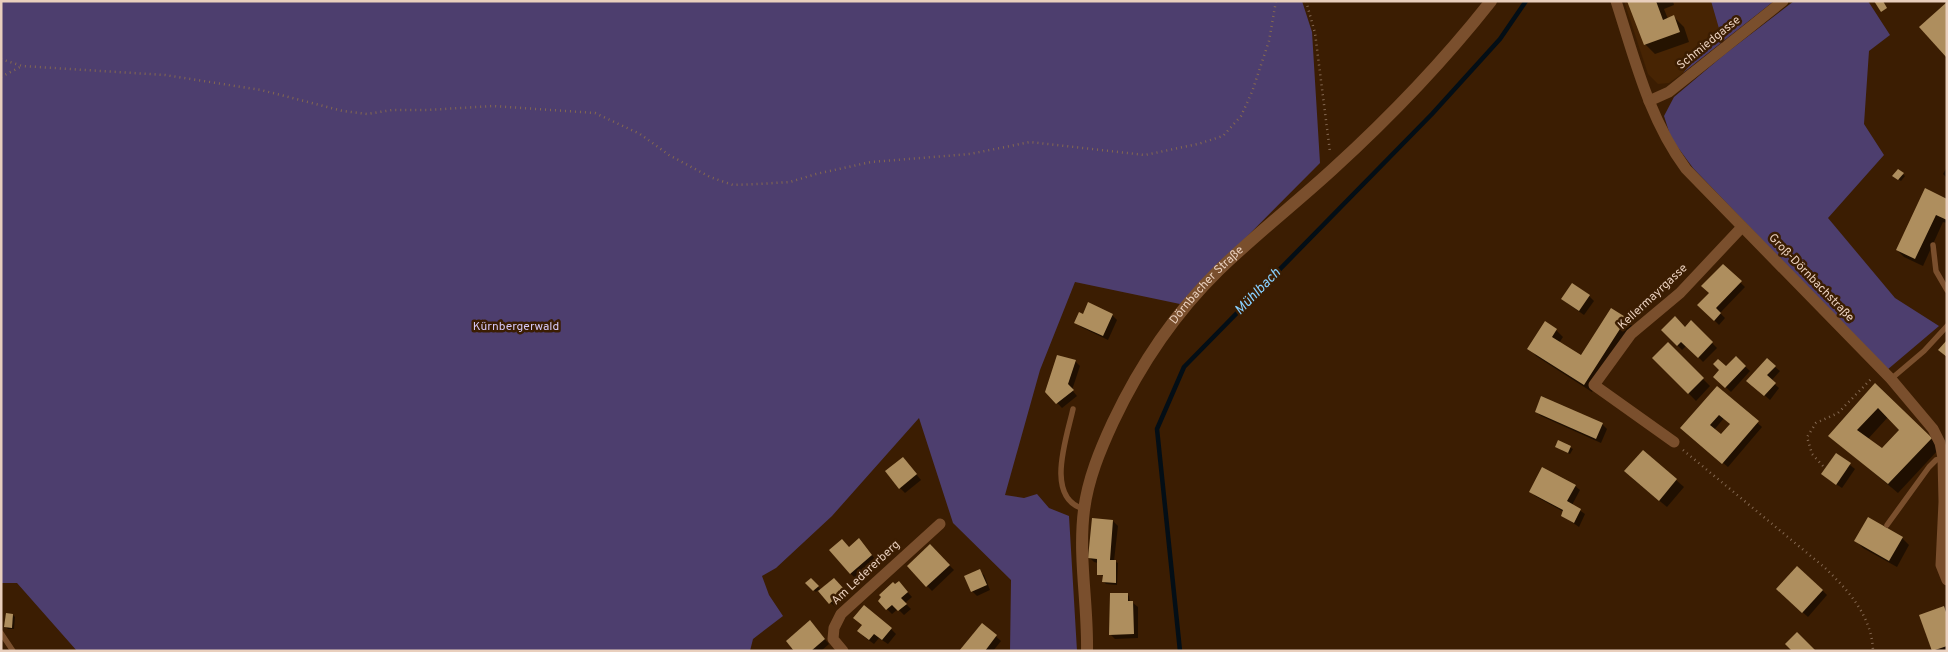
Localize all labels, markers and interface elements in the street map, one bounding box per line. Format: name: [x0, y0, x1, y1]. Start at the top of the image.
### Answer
street label: Schmiedgasse: [1674, 12, 1744, 74]
street label: Groß-Dörnbachstraße: [1765, 230, 1857, 326]
street label: Dörnbacher Straße: [1166, 243, 1247, 328]
street label: Kellermayrgasse: [1615, 261, 1691, 333]
water label: Mühlbach: [1231, 265, 1285, 319]
park label: Kürnbergerwald: [473, 319, 559, 335]
street label: Am Ledererberg: [828, 537, 904, 609]

